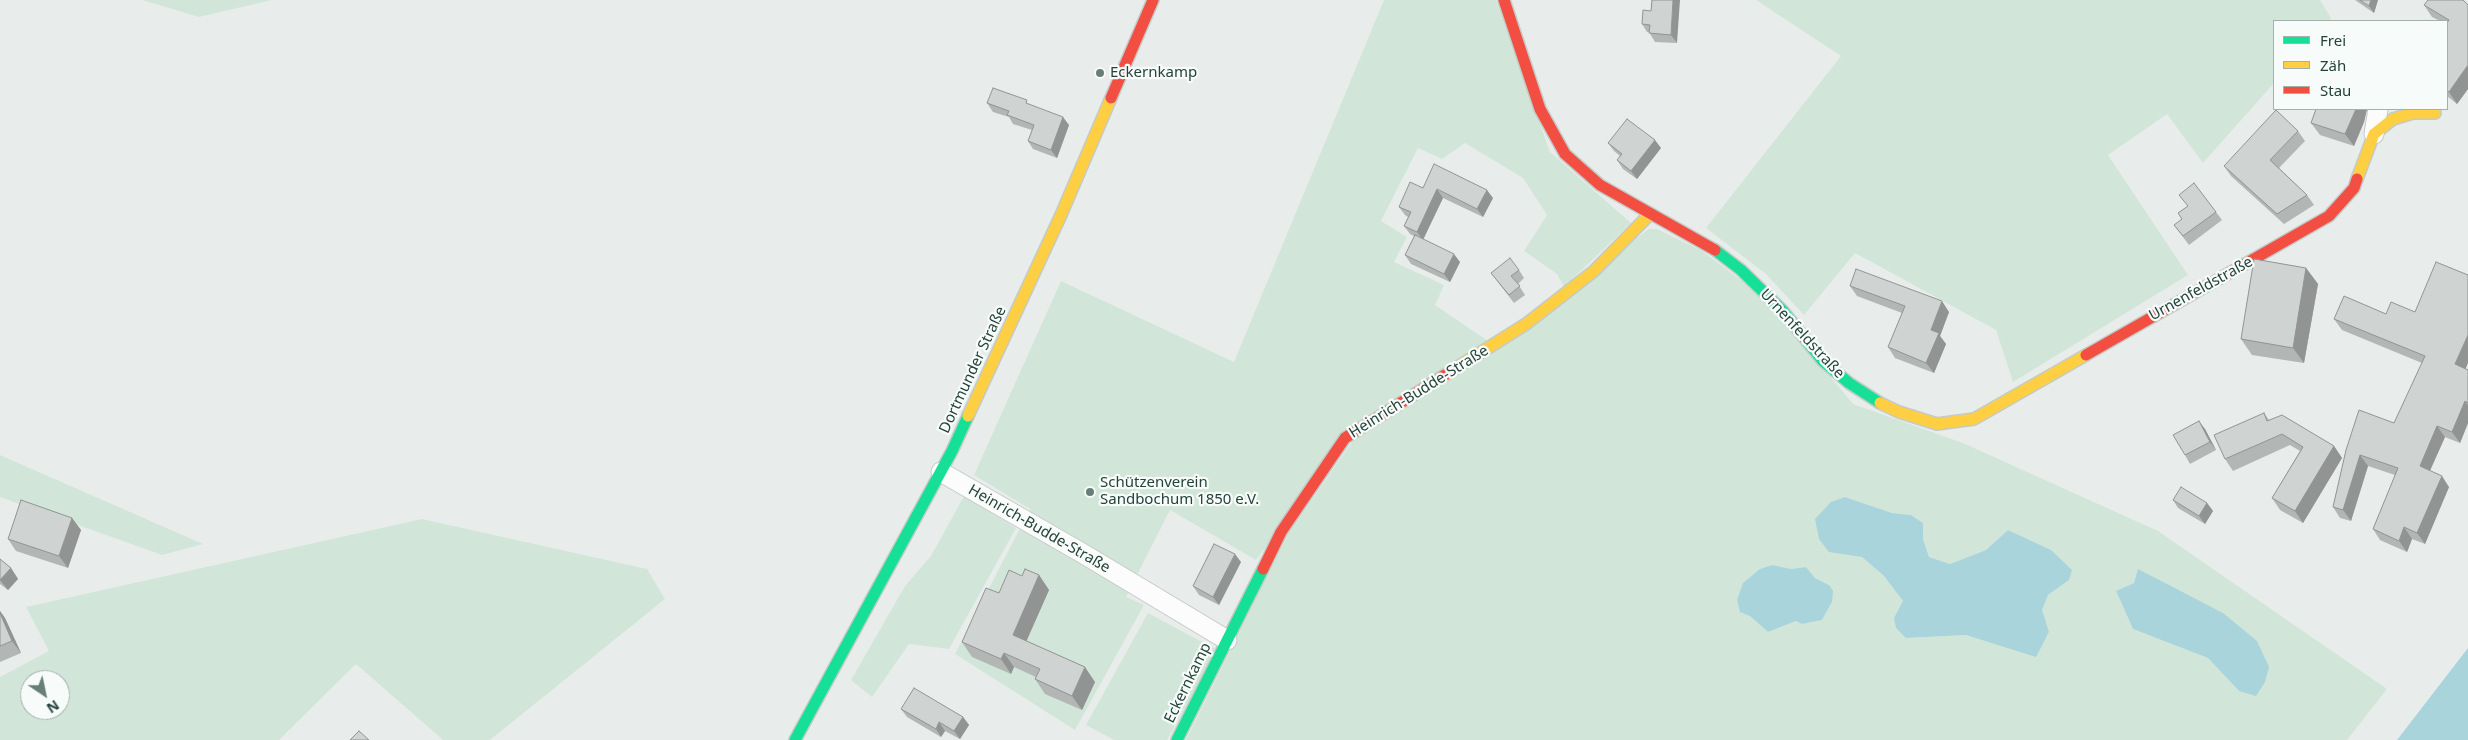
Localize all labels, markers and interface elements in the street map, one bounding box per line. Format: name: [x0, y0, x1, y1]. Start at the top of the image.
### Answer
legend: [2273, 20, 2448, 110]
text: Frei: [2320, 30, 2346, 50]
text: Zäh: [2320, 55, 2346, 75]
place label: Eckernkamp: [1110, 64, 1197, 82]
marker: Eckernkamp: [1094, 67, 1106, 79]
text: Stau: [2320, 80, 2351, 100]
street label: Urnenfeldstraße: [2146, 253, 2256, 325]
street label: Urnenfeldstraße: [1756, 286, 1848, 382]
street label: Dortmunder Straße: [936, 304, 1010, 436]
street label: Heinrich-Budde-Straße: [1346, 342, 1492, 442]
place label: Schützenverein Sandbochum 1850 e.V.: [1100, 474, 1259, 509]
street label: Heinrich-Budde-Straße: [965, 481, 1113, 577]
marker: Schützenverein Sandbochum 1850 e.V.: [1084, 486, 1096, 498]
street label: Eckernkamp: [1161, 640, 1215, 726]
north arrow: [20, 670, 70, 720]
text: N: [43, 696, 63, 718]

